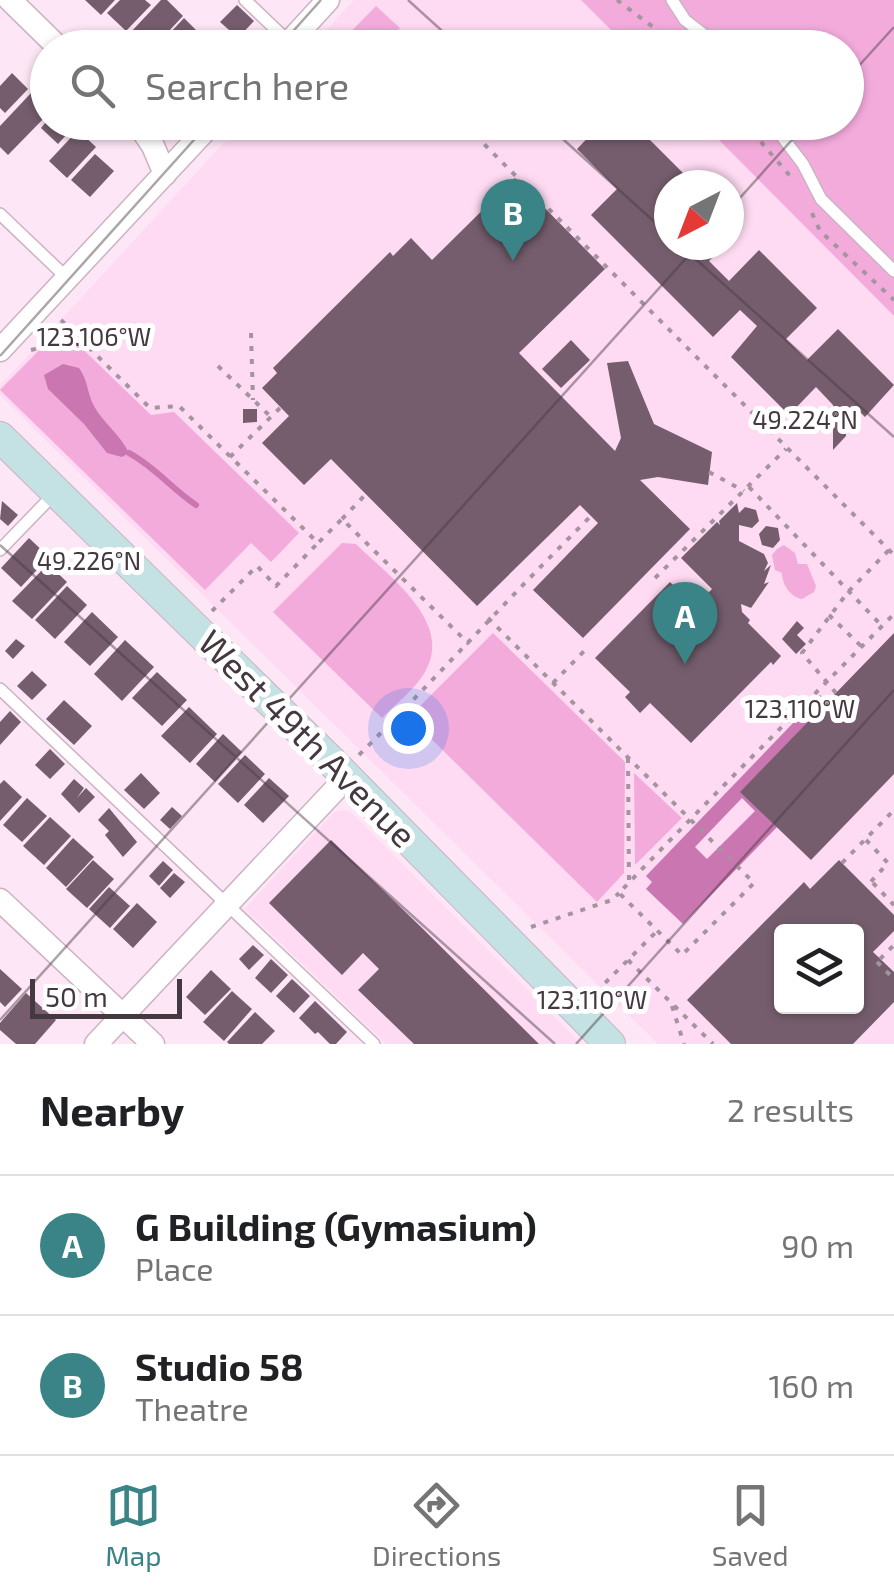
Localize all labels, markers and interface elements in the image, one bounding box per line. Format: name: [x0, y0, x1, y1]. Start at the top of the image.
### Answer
search box: [30, 30, 864, 140]
icon: search: [65, 58, 120, 113]
text: Search here: [145, 62, 349, 108]
north arrow: [654, 170, 744, 260]
pin: B: [480, 178, 546, 261]
text: 123.106°W: [37, 321, 151, 351]
text: 49.224°N: [752, 404, 858, 434]
text: 49.226°N: [37, 545, 141, 575]
pin: A: [652, 582, 718, 664]
street label: West 49th Avenue: [191, 620, 426, 855]
text: 123.110°W: [745, 693, 855, 723]
your location: [383, 703, 434, 754]
map controls: [774, 924, 864, 1014]
button: layers: [774, 924, 864, 1014]
scale bar: [30, 974, 182, 1018]
text: 50 m: [45, 979, 108, 1013]
text: 123.110°W: [537, 984, 647, 1014]
text: Nearby: [40, 1084, 184, 1134]
text: 2 results: [727, 1090, 854, 1128]
text: G Building (Gymasium): [135, 1203, 537, 1249]
text: A: [62, 1226, 83, 1264]
text: 90 m: [781, 1226, 854, 1264]
text: Place: [135, 1249, 214, 1287]
text: Studio 58: [135, 1343, 304, 1389]
text: B: [62, 1366, 83, 1404]
text: 160 m: [768, 1366, 854, 1404]
text: Theatre: [135, 1389, 249, 1427]
tab: Map: [105, 1478, 161, 1572]
tab: Directions: [372, 1478, 501, 1572]
tab: Saved: [712, 1478, 789, 1572]

